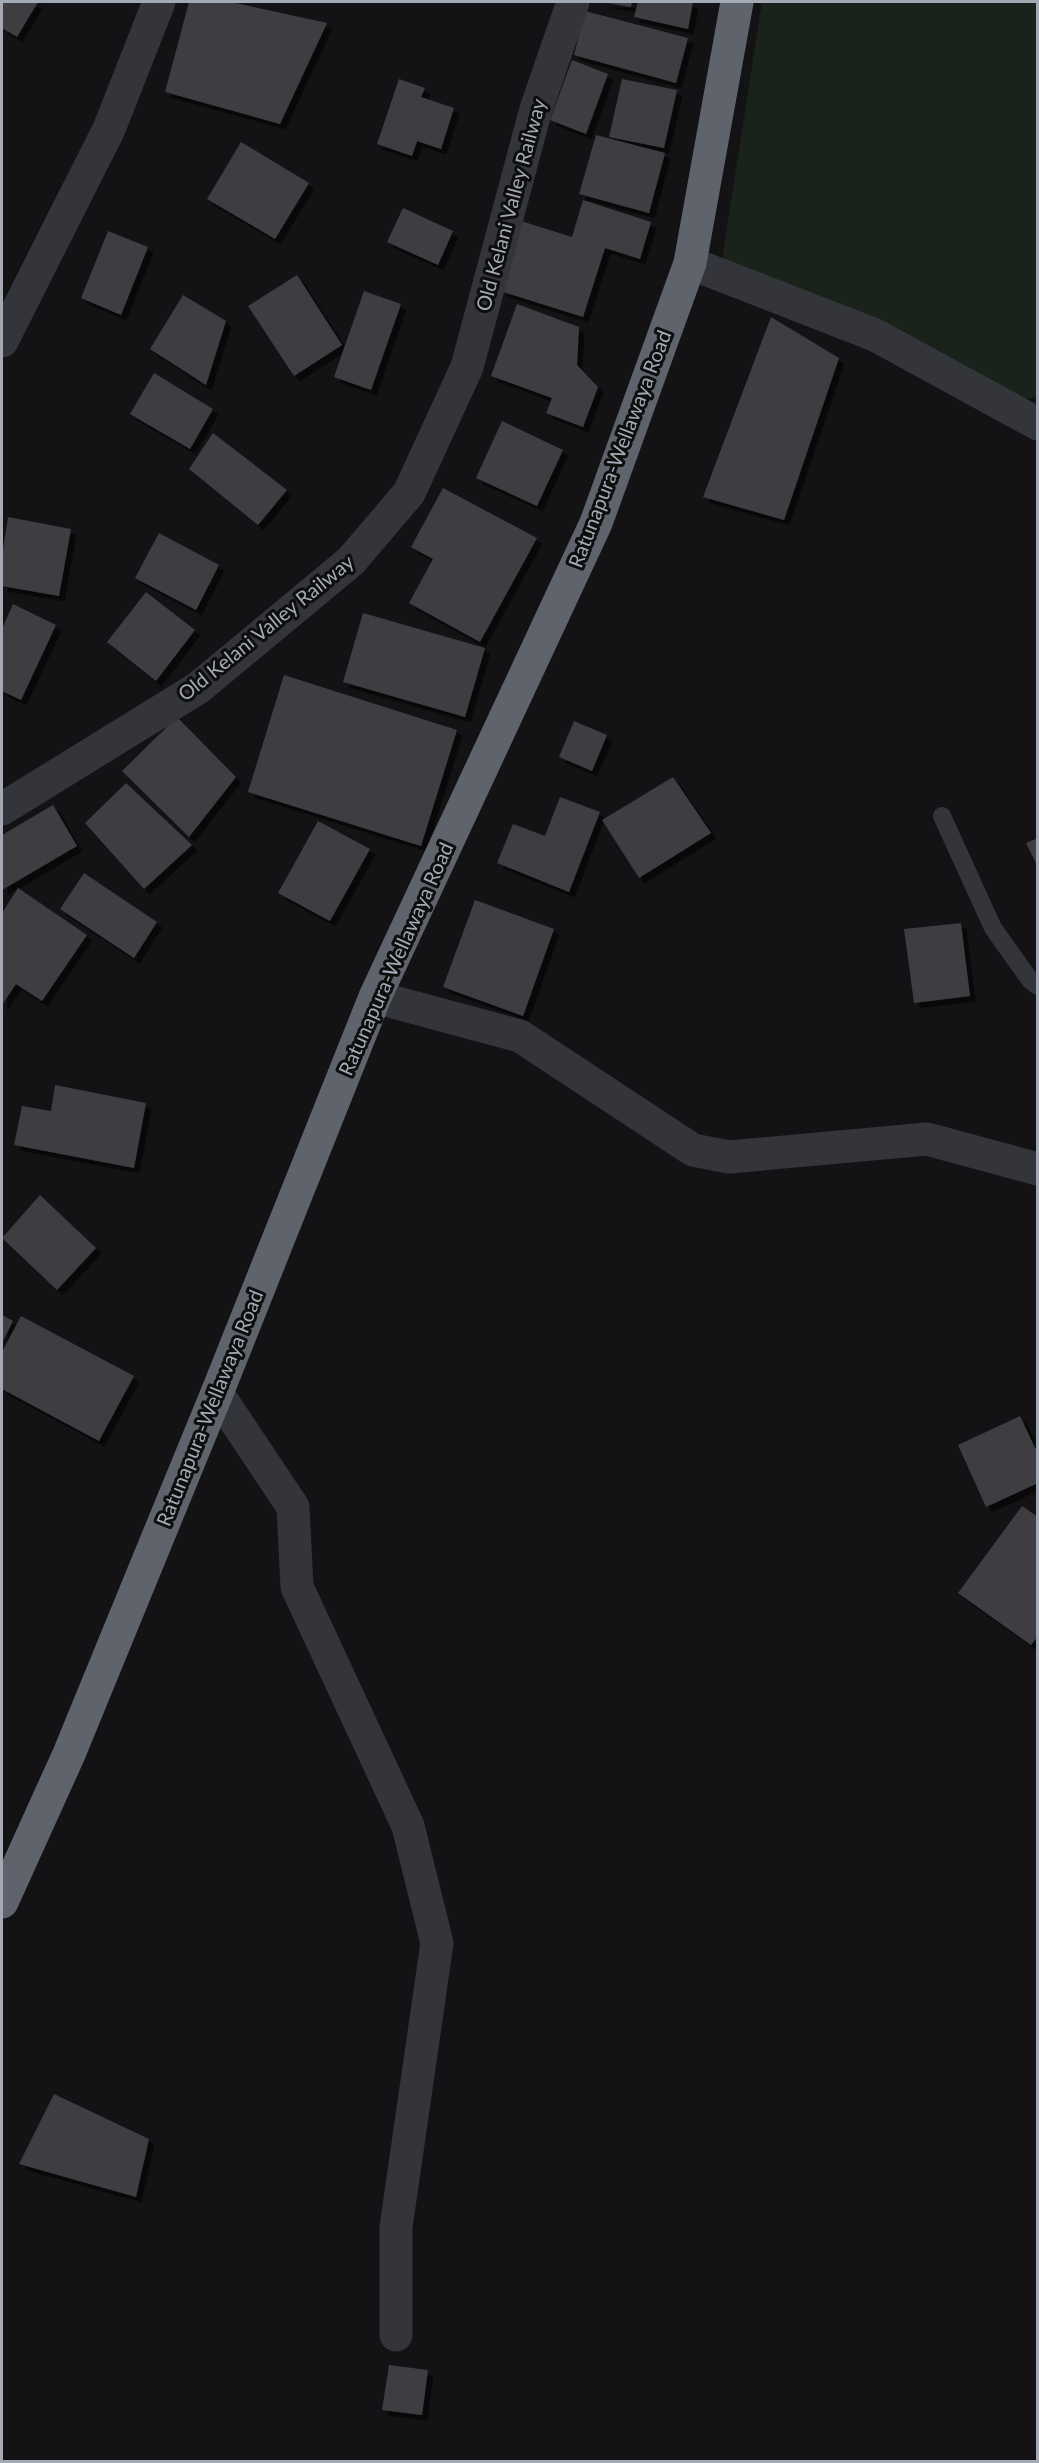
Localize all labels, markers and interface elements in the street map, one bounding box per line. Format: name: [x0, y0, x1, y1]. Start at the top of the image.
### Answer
street label: Old Kelani Valley Railway: [470, 95, 550, 314]
street label: Ratunapura-Wellawaya Road: [563, 327, 675, 571]
street label: Old Kelani Valley Railway: [173, 549, 359, 705]
street label: Ratunapura-Wellawaya Road: [333, 838, 457, 1079]
street label: Ratunapura-Wellawaya Road: [151, 1286, 267, 1529]

